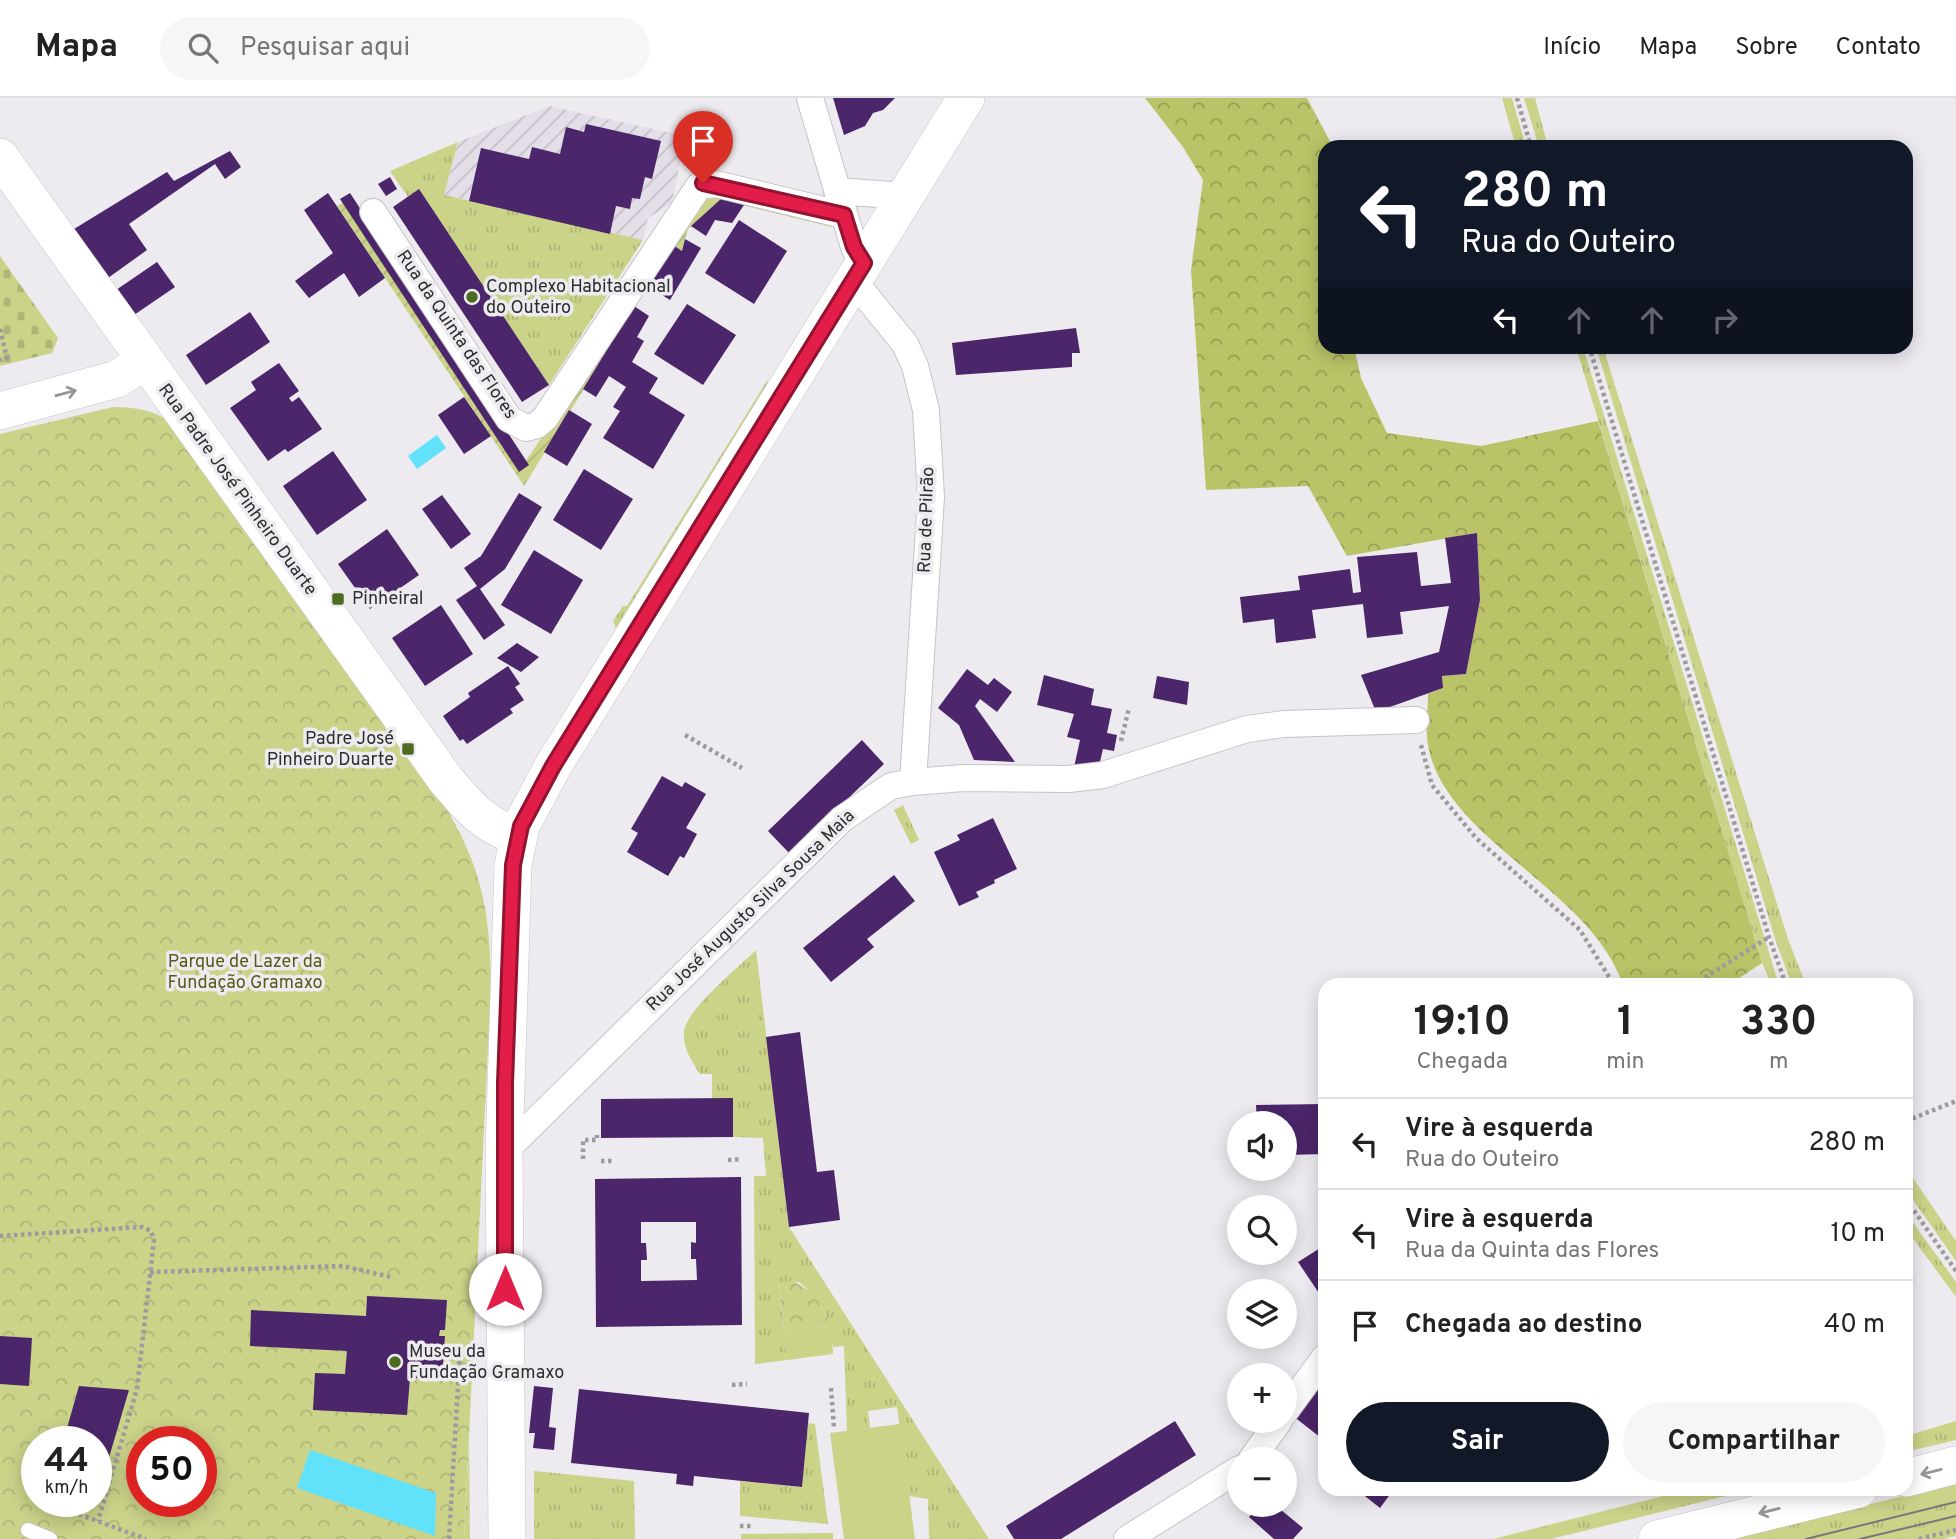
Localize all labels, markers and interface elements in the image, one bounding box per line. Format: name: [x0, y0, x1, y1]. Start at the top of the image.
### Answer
search box: [160, 17, 650, 80]
text: Mapa: [35, 27, 118, 69]
icon: search: [184, 29, 222, 67]
text: Pesquisar aqui: [240, 32, 410, 65]
text: Início: [1543, 33, 1601, 63]
text: Mapa: [1639, 33, 1697, 63]
text: Sobre: [1735, 33, 1798, 63]
text: Contato: [1836, 33, 1921, 63]
pin: [673, 111, 733, 183]
icon: arrive: [684, 122, 722, 160]
text: 280 m: [1461, 163, 1608, 225]
icon: left: [1346, 168, 1437, 259]
text: Rua do Outeiro: [1461, 224, 1676, 264]
street label: Rua da Quinta das Flores: [391, 246, 521, 424]
place label: Complexo Habitacional do Outeiro: [486, 276, 671, 320]
marker: Complexo Habitacional do Outeiro: [464, 289, 480, 305]
icon: left: [1487, 301, 1525, 339]
icon: ahead: [1560, 301, 1598, 339]
icon: ahead: [1633, 301, 1671, 339]
icon: right: [1706, 301, 1744, 339]
street label: Rua Padre José Pinheiro Duarte: [152, 380, 322, 600]
one-way arrow: [54, 386, 77, 399]
street label: Rua de Pilrão: [914, 466, 940, 574]
place label: Pinheiral: [352, 588, 424, 611]
marker: Pinheiral: [330, 591, 346, 607]
place label: Padre José Pinheiro Duarte: [267, 728, 394, 772]
marker: Padre José Pinheiro Duarte: [400, 741, 416, 757]
street label: Rua José Augusto Silva Sousa Maia: [642, 805, 860, 1017]
park label: Parque de Lazer da Fundação Gramaxo: [167, 951, 323, 995]
text: 19:10: [1414, 997, 1511, 1050]
text: 1: [1617, 997, 1634, 1050]
text: 330: [1740, 997, 1817, 1050]
text: Chegada: [1416, 1048, 1508, 1077]
text: min: [1606, 1048, 1645, 1077]
text: m: [1769, 1048, 1789, 1077]
map controls: [1227, 1111, 1297, 1517]
button: sound: [1227, 1111, 1297, 1181]
text: Vire à esquerda: [1405, 1113, 1593, 1146]
icon: left: [1346, 1125, 1384, 1163]
text: 280 m: [1809, 1127, 1885, 1160]
text: Rua do Outeiro: [1405, 1146, 1559, 1175]
button: search: [1227, 1195, 1297, 1265]
text: Vire à esquerda: [1405, 1204, 1593, 1237]
icon: left: [1346, 1216, 1384, 1254]
text: 10 m: [1830, 1218, 1885, 1251]
text: Rua da Quinta das Flores: [1405, 1237, 1659, 1266]
position arrow: [468, 1252, 542, 1326]
button: layers: [1227, 1279, 1297, 1349]
icon: arrive: [1346, 1307, 1384, 1345]
text: Chegada ao destino: [1405, 1309, 1642, 1342]
text: 40 m: [1824, 1309, 1885, 1342]
place label: Museu da Fundação Gramaxo: [409, 1341, 564, 1385]
marker: Museu da Fundação Gramaxo: [387, 1354, 403, 1370]
button: +: [1227, 1363, 1297, 1433]
button: Sair: [1346, 1402, 1609, 1482]
button: Compartilhar: [1623, 1402, 1885, 1482]
speed limit sign: 50: [126, 1426, 217, 1517]
text: 44: [44, 1440, 89, 1484]
button: −: [1227, 1447, 1297, 1517]
one-way arrow: [1920, 1466, 1943, 1479]
text: km/h: [45, 1477, 88, 1500]
one-way arrow: [1758, 1505, 1781, 1518]

